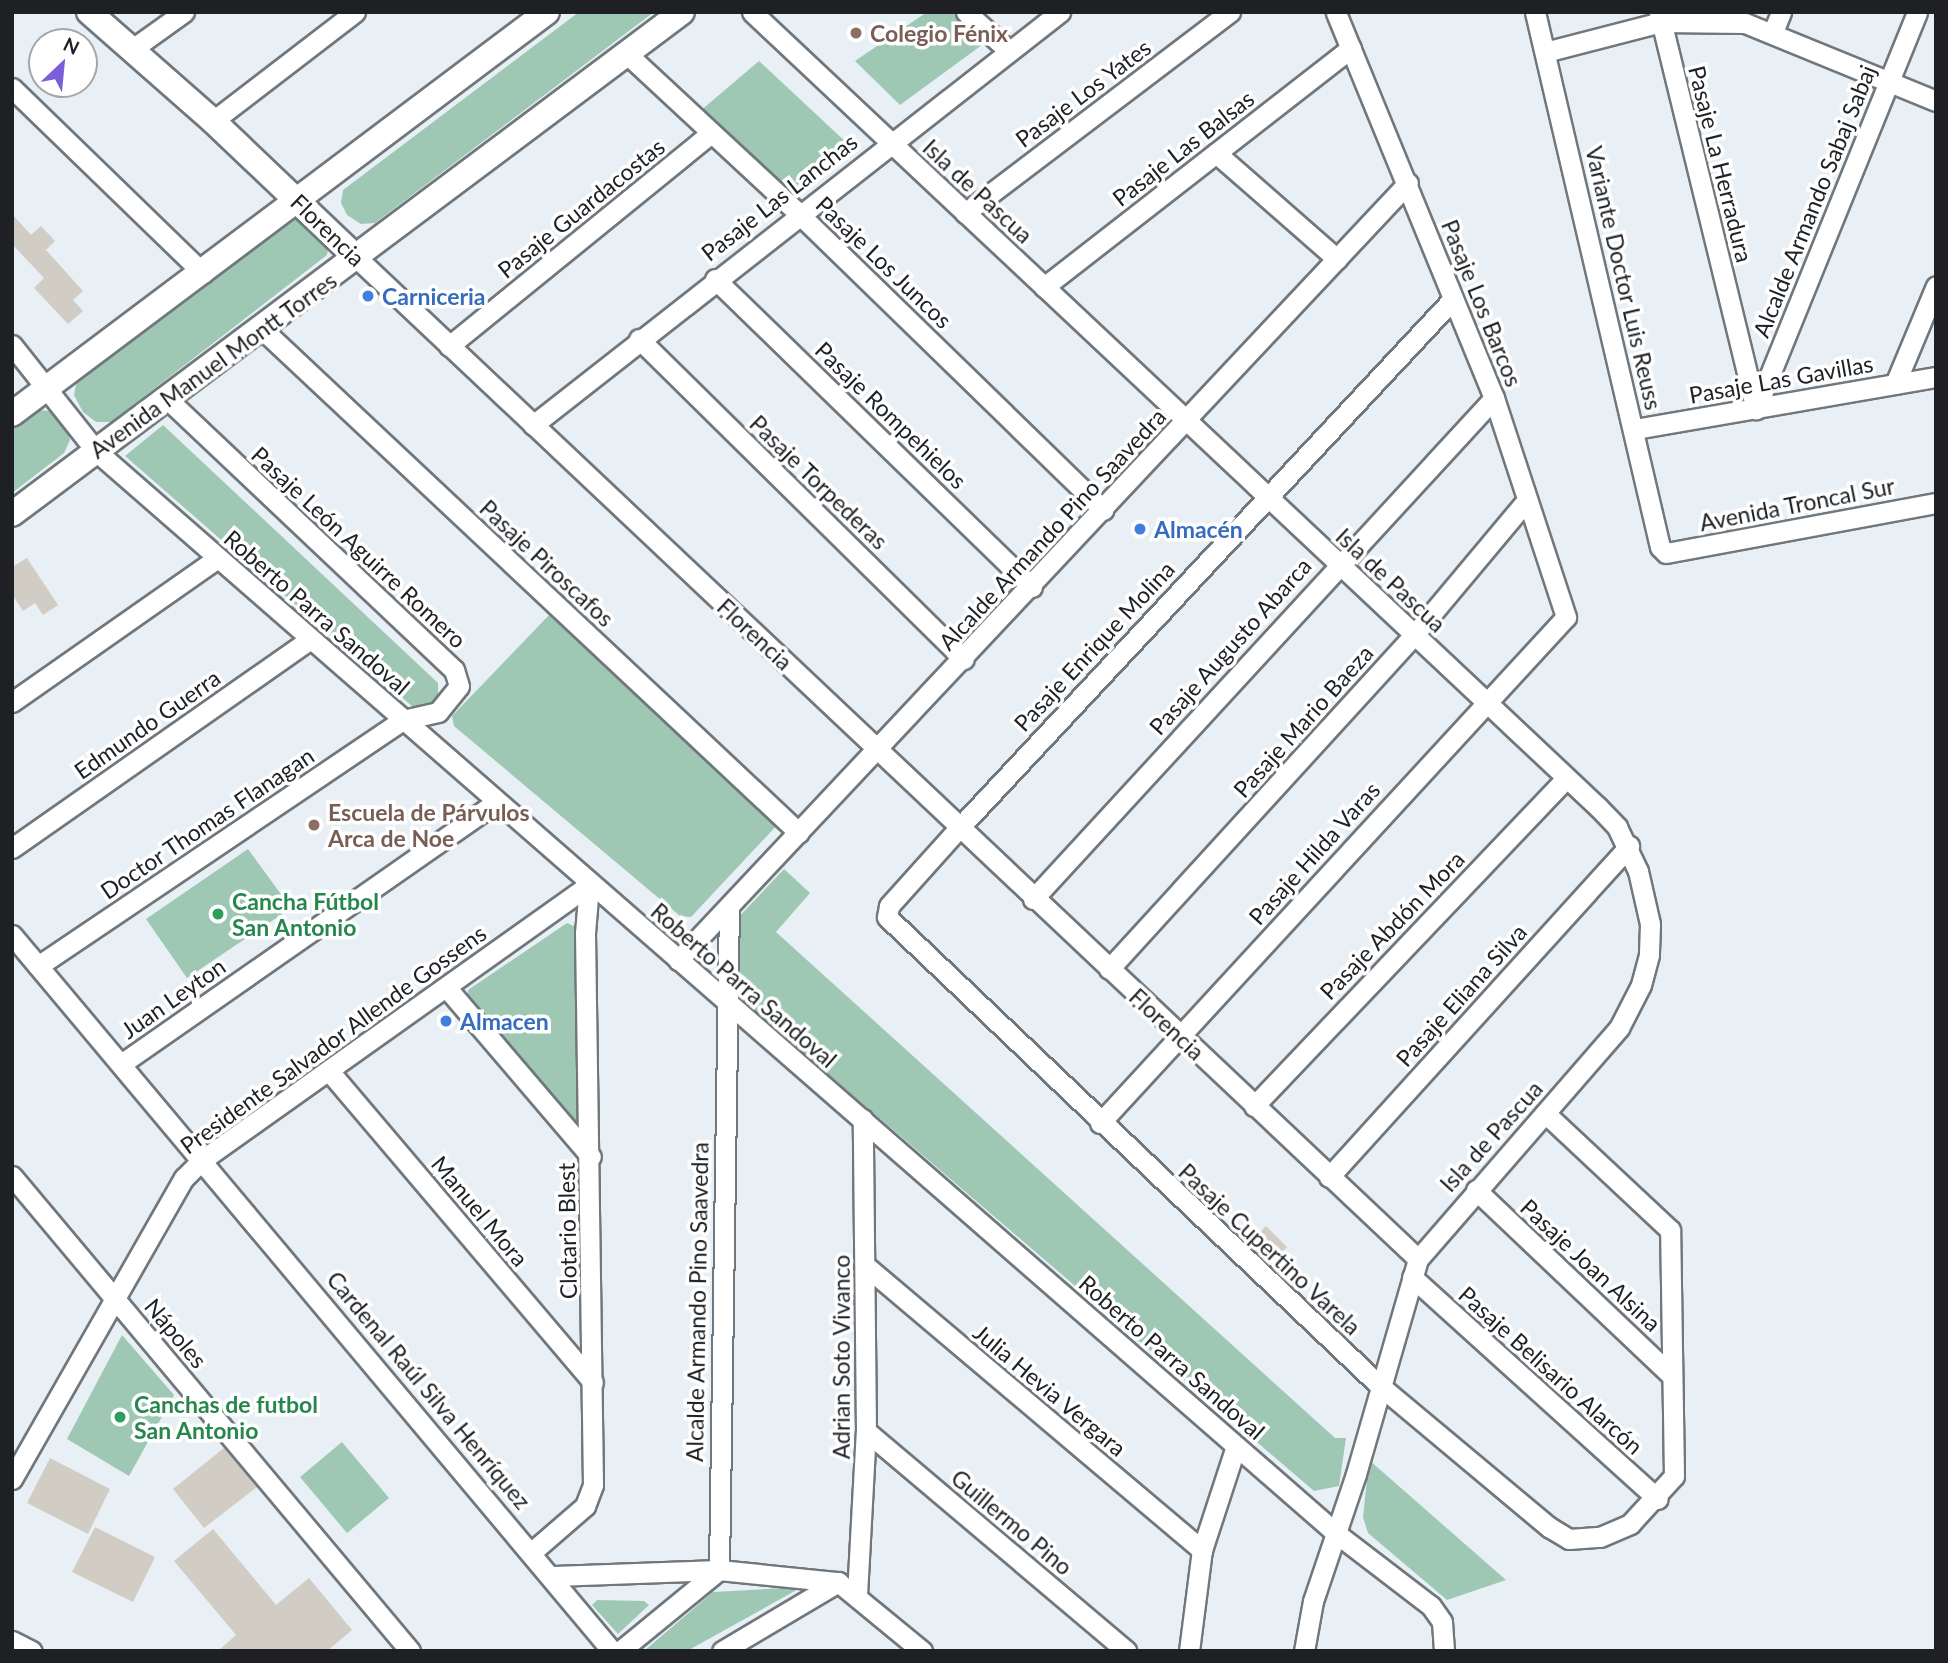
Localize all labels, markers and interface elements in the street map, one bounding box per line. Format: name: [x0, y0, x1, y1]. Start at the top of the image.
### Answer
place label: Colegio Fénix: [870, 19, 1008, 47]
marker: Colegio Fénix: [848, 25, 864, 41]
north arrow: [28, 28, 98, 98]
text: N: [60, 32, 83, 59]
street label: Pasaje Los Yates: [1010, 33, 1156, 153]
street label: Alcalde Armando Sabaj Sabaj: [1747, 61, 1881, 341]
street label: Pasaje La Herradura: [1683, 63, 1759, 265]
street label: Pasaje Las Balsas: [1107, 84, 1259, 212]
street label: Pasaje Las Lanchas: [696, 128, 862, 266]
street label: Pasaje Guardacostas: [492, 132, 670, 284]
street label: Isla de Pascua: [917, 133, 1039, 249]
street label: Variante Doctor Luis Reuss: [1580, 143, 1668, 413]
street label: Florencia: [285, 188, 371, 272]
street label: Pasaje Los Juncos: [810, 190, 958, 334]
street label: Pasaje Los Barcos: [1436, 216, 1528, 390]
street label: Avenida Manuel Montt Torres: [84, 266, 342, 464]
place label: Carniceria: [382, 282, 486, 310]
marker: Carniceria: [360, 288, 376, 304]
street label: Pasaje Rompehielos: [810, 336, 972, 494]
street label: Pasaje Las Gavillas: [1687, 349, 1875, 409]
street label: Alcalde Armando Pino Saavedra: [933, 402, 1171, 656]
street label: Pasaje Torpederas: [744, 409, 894, 555]
street label: Pasaje León Aguirre Romero: [246, 440, 472, 654]
street label: Avenida Troncal Sur: [1697, 471, 1897, 537]
street label: Pasaje Piroscafos: [474, 494, 620, 632]
place label: Almacén: [1154, 515, 1243, 543]
marker: Almacén: [1132, 521, 1148, 537]
street label: Isla de Pascua: [1330, 522, 1452, 638]
street label: Roberto Parra Sandoval: [219, 524, 415, 700]
street label: Pasaje Augusto Abarca: [1143, 551, 1317, 741]
street label: Pasaje Enrique Molina: [1008, 555, 1180, 737]
street label: Florencia: [712, 593, 798, 675]
street label: Pasaje Mario Baeza: [1227, 639, 1379, 803]
street label: Edmundo Guerra: [69, 663, 225, 785]
street label: Doctor Thomas Flanagan: [95, 741, 319, 905]
street label: Pasaje Hilda Varas: [1242, 776, 1386, 930]
place label: Escuela de Párvulos Arca de Noe: [328, 798, 530, 852]
marker: Escuela de Párvulos Arca de Noe: [306, 817, 322, 833]
street label: Pasaje Abdón Mora: [1314, 845, 1470, 1005]
place label: Cancha Fútbol San Antonio: [232, 887, 379, 941]
street label: Roberto Parra Sandoval: [646, 897, 842, 1073]
marker: Cancha Fútbol San Antonio: [210, 906, 226, 922]
street label: Presidente Salvador Allende Gossens: [174, 918, 492, 1160]
street label: Pasaje Eliana Silva: [1390, 918, 1532, 1072]
street label: Juan Leyton: [115, 952, 231, 1044]
street label: Florencia: [1124, 983, 1210, 1065]
place label: Almacen: [460, 1007, 549, 1035]
marker: Almacen: [438, 1013, 454, 1029]
street label: Isla de Pascua: [1434, 1075, 1548, 1197]
street label: Alcalde Armando Pino Saavedra: [680, 1141, 714, 1463]
street label: Manuel Mora: [426, 1150, 534, 1272]
street label: Pasaje Cupertino Varela: [1173, 1157, 1367, 1341]
street label: Clotario Blest: [552, 1162, 582, 1300]
street label: Pasaje Joan Alsina: [1515, 1193, 1667, 1337]
street label: Adrian Soto Vivanco: [827, 1254, 855, 1460]
street label: Cardenal Raúl Silva Henríquez: [321, 1266, 537, 1514]
street label: Roberto Parra Sandoval: [1074, 1269, 1270, 1445]
street label: Pasaje Belisario Alarcón: [1453, 1280, 1649, 1460]
street label: Nápoles: [139, 1293, 213, 1373]
street label: Julia Hevia Vergara: [968, 1318, 1132, 1462]
place label: Canchas de futbol San Antonio: [134, 1390, 318, 1444]
marker: Canchas de futbol San Antonio: [112, 1409, 128, 1425]
street label: Guillermo Pino: [946, 1463, 1078, 1581]

